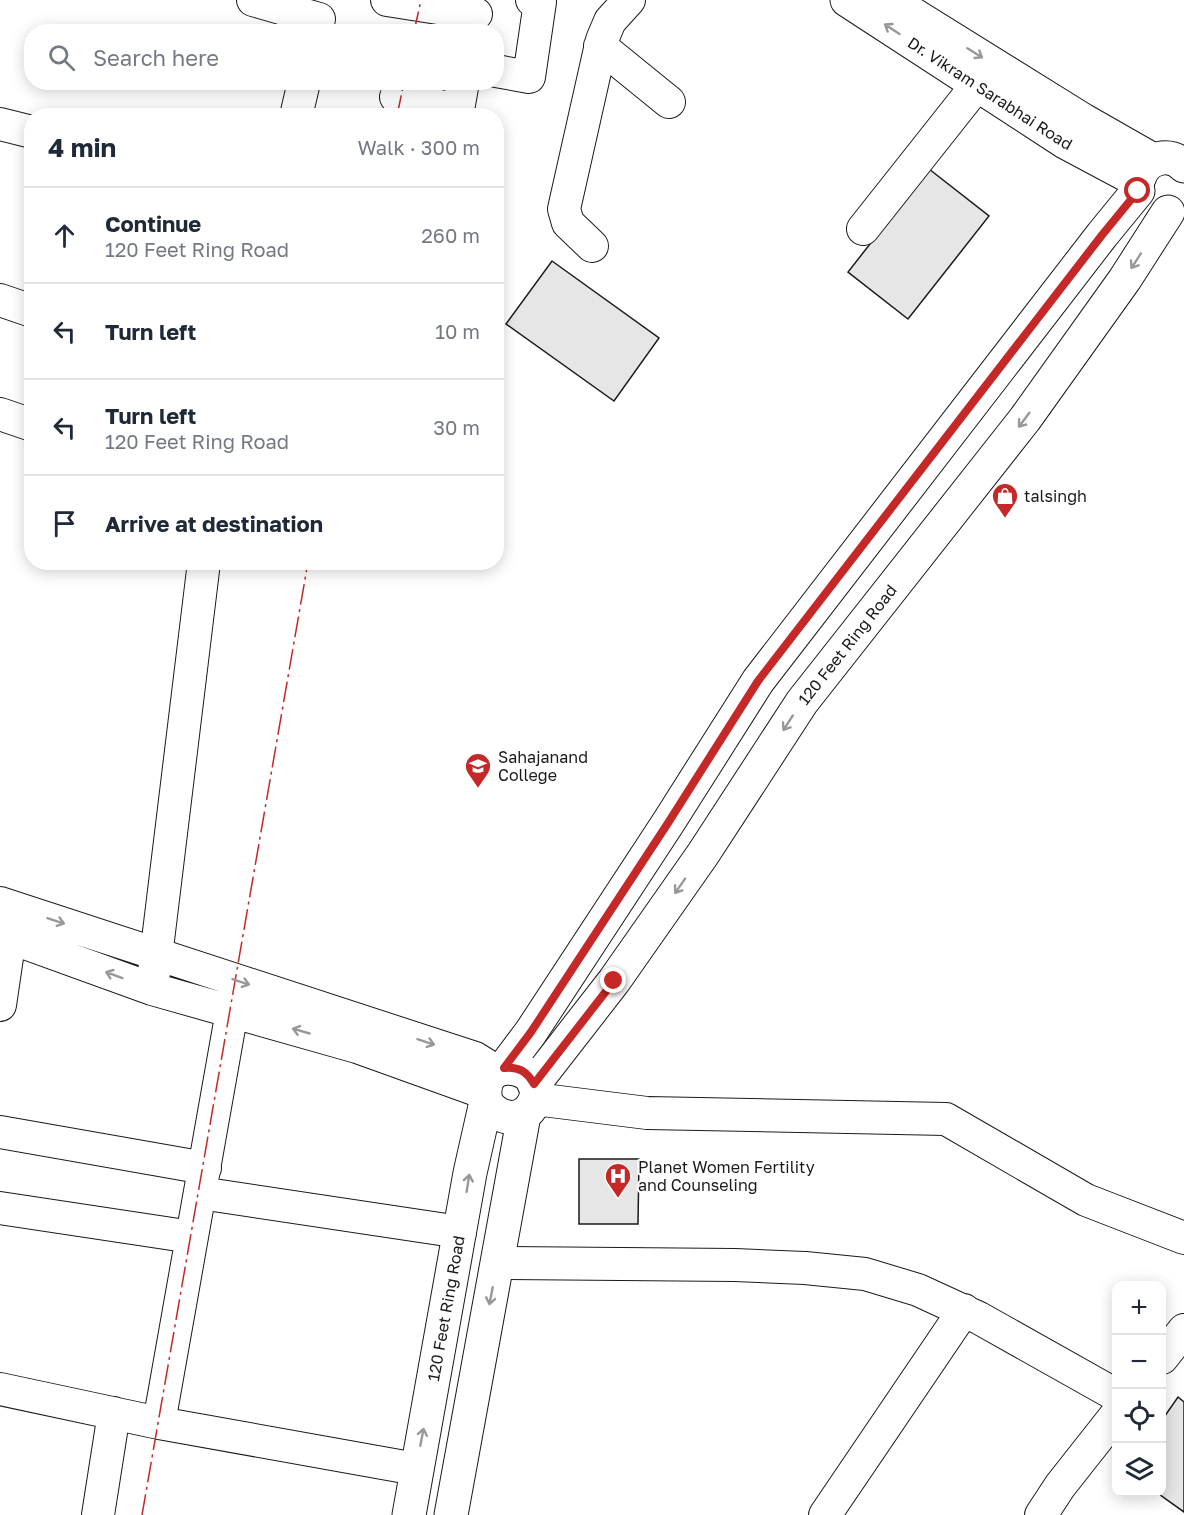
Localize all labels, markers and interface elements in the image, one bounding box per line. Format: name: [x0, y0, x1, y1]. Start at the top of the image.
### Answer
one-way arrow: [884, 23, 900, 35]
search box: [24, 24, 504, 90]
street label: Dr. Vikram Sarabhai Road: [904, 32, 1076, 154]
icon: search: [45, 41, 78, 74]
text: Search here: [93, 44, 219, 71]
one-way arrow: [966, 48, 983, 60]
text: 4 min: [48, 132, 116, 163]
text: Walk · 300 m: [357, 135, 480, 159]
route start: [1124, 177, 1150, 203]
text: Continue: [105, 210, 201, 237]
icon: ahead: [48, 219, 81, 252]
text: 260 m: [421, 223, 480, 247]
text: 120 Feet Ring Road: [105, 237, 289, 261]
one-way arrow: [1130, 252, 1142, 269]
icon: left: [48, 315, 81, 348]
text: Turn left: [105, 318, 196, 345]
text: 10 m: [435, 319, 480, 343]
text: Turn left: [105, 402, 196, 429]
icon: left: [48, 411, 81, 444]
one-way arrow: [1017, 412, 1030, 428]
text: 30 m: [433, 415, 480, 439]
text: 120 Feet Ring Road: [105, 429, 289, 453]
shop icon: talsingh: [990, 481, 1020, 519]
place label: talsingh: [1024, 486, 1087, 506]
icon: arrive: [48, 507, 81, 540]
text: Arrive at destination: [105, 510, 323, 537]
street label: 120 Feet Ring Road: [794, 580, 901, 709]
one-way arrow: [782, 715, 794, 731]
place label: Sahajanand College: [498, 747, 588, 785]
school or university icon: Sahajanand College: [463, 751, 493, 789]
one-way arrow: [674, 877, 686, 894]
one-way arrow: [46, 917, 65, 928]
route end: [600, 967, 626, 993]
one-way arrow: [105, 969, 124, 980]
one-way arrow: [231, 977, 250, 988]
one-way arrow: [292, 1025, 311, 1036]
one-way arrow: [416, 1037, 435, 1048]
place label: Planet Women Fertility and Counseling: [638, 1157, 815, 1195]
hospital icon: Planet Women Fertility and Counseling: [603, 1161, 633, 1199]
one-way arrow: [463, 1173, 474, 1193]
street label: 120 Feet Ring Road: [423, 1234, 469, 1383]
map controls: [1112, 1281, 1166, 1497]
button: +: [1112, 1281, 1166, 1335]
one-way arrow: [485, 1286, 496, 1305]
button: −: [1112, 1335, 1166, 1389]
button: locate: [1112, 1389, 1166, 1443]
one-way arrow: [417, 1427, 428, 1447]
button: layers: [1112, 1443, 1166, 1497]

